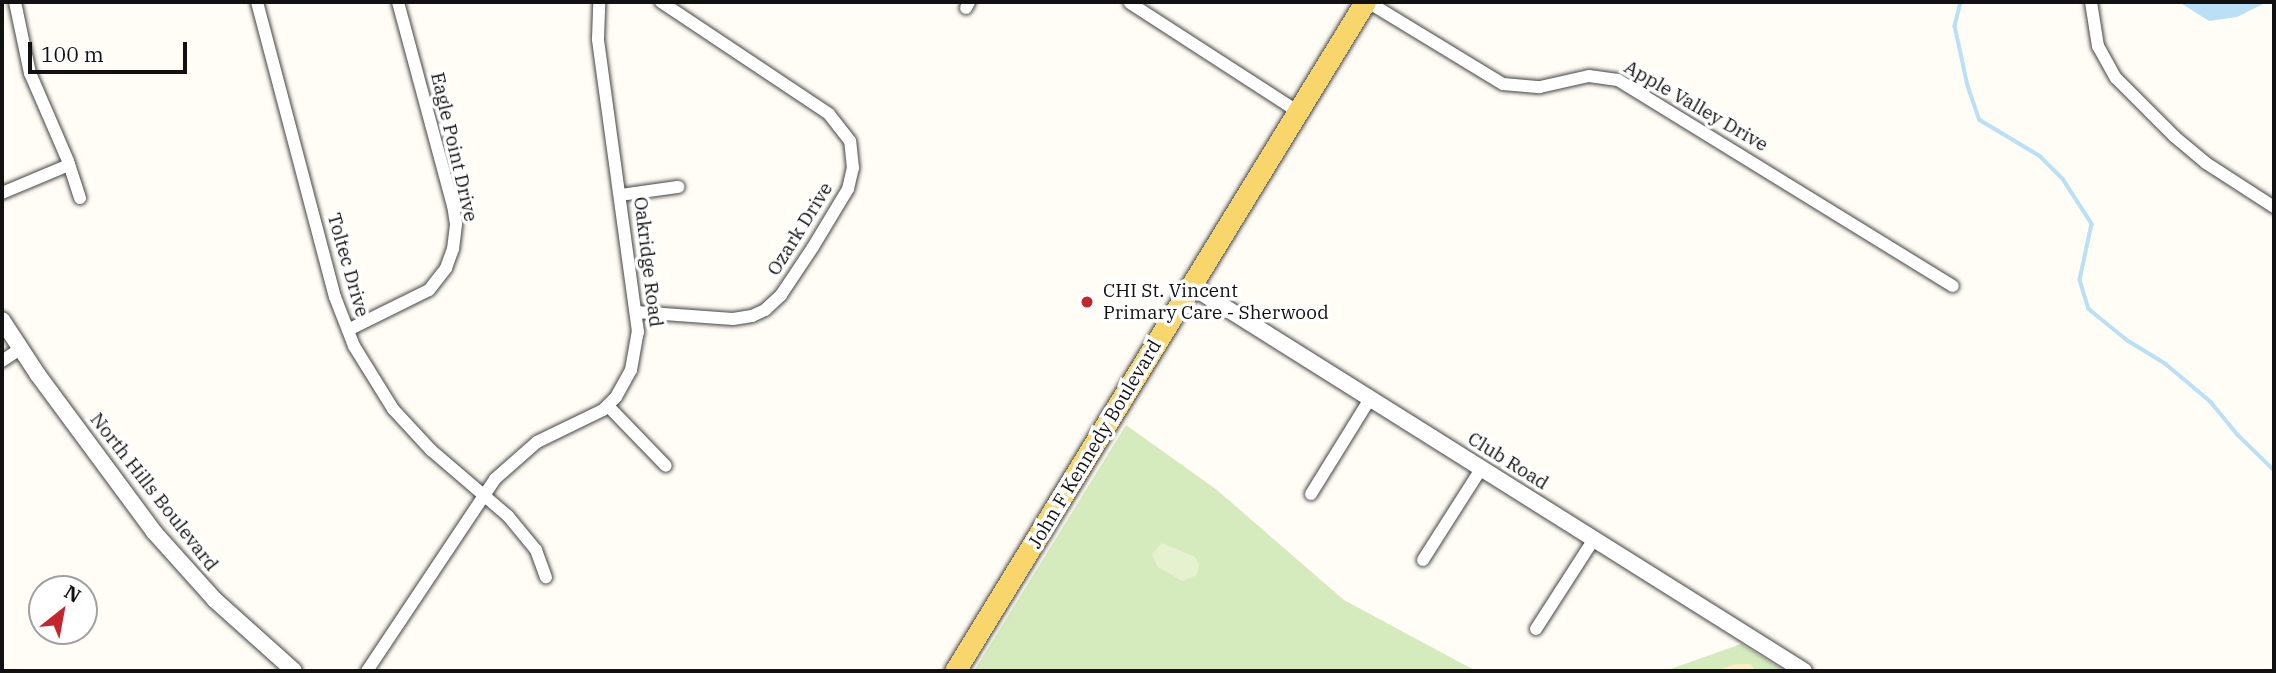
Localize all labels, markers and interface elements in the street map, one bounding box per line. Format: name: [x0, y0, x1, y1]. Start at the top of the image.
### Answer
scale bar: [32, 28, 191, 72]
text: 100 m: [41, 40, 104, 68]
street label: Apple Valley Drive: [1620, 56, 1772, 156]
street label: Eagle Point Drive: [426, 70, 482, 224]
street label: Ozark Drive: [762, 178, 838, 280]
street label: Oakridge Road: [629, 196, 667, 328]
street label: Toltec Drive: [322, 210, 374, 320]
place label: CHI St. Vincent Primary Care - Sherwood: [1103, 280, 1329, 324]
marker: CHI St. Vincent Primary Care - Sherwood: [1077, 292, 1097, 312]
street label: John F Kennedy Boulevard: [1024, 336, 1166, 552]
street label: North Hills Boulevard: [85, 408, 223, 576]
street label: Club Road: [1463, 427, 1553, 495]
north arrow: [28, 575, 98, 645]
text: N: [60, 580, 85, 608]

